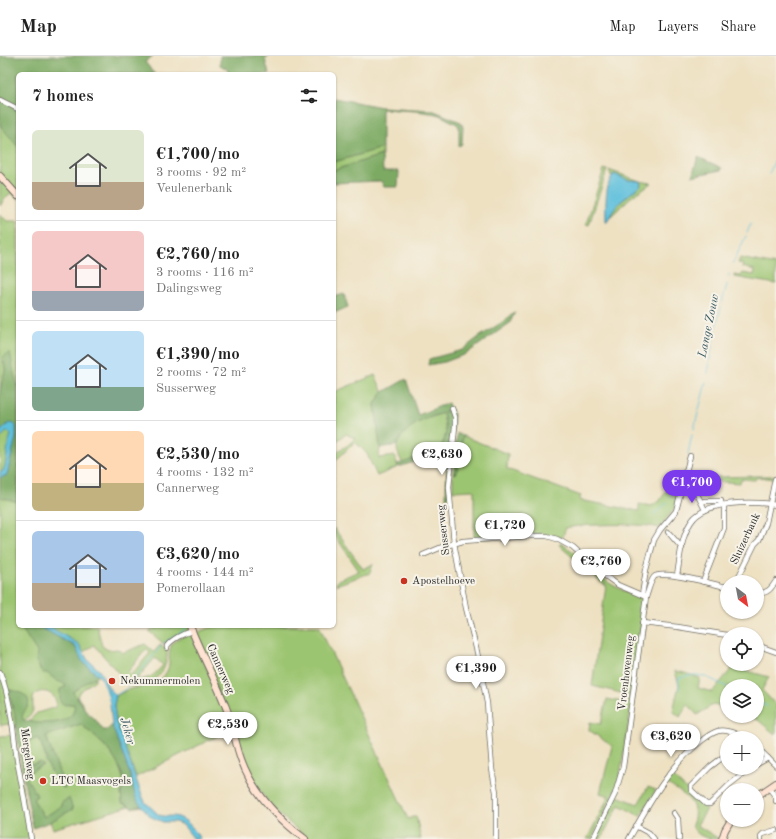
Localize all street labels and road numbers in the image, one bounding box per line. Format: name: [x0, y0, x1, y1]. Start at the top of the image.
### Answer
street label: Susserweg: [436, 504, 452, 556]
street label: Sluizerbank: [729, 511, 763, 567]
street label: Vroenhovenweg: [617, 635, 637, 711]
street label: Cannerweg: [204, 642, 236, 696]
street label: Mergelweg: [18, 728, 36, 780]

